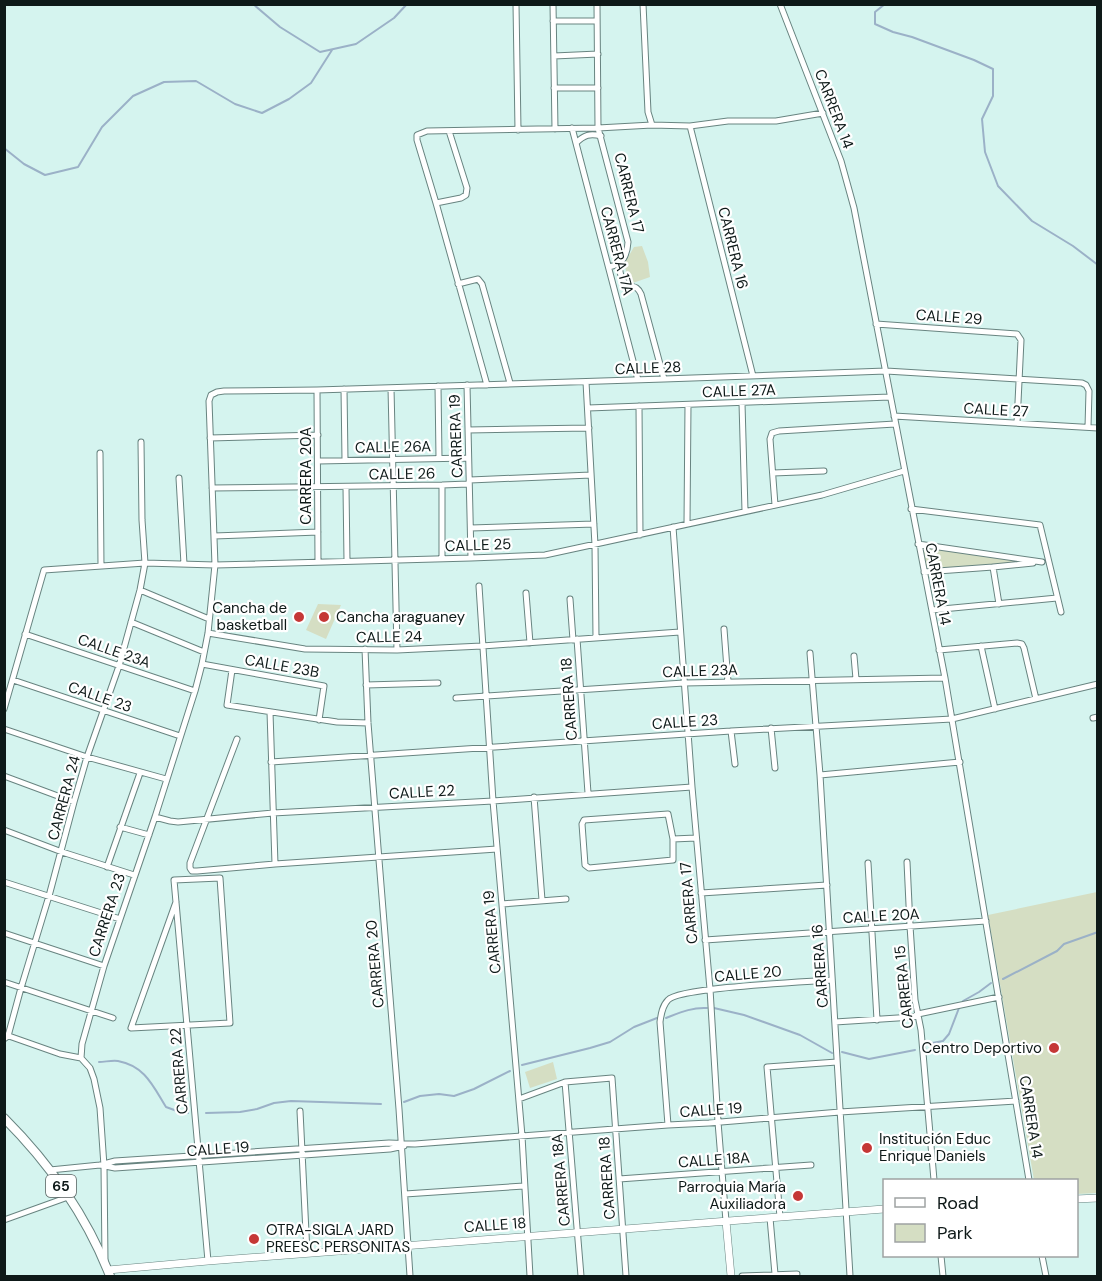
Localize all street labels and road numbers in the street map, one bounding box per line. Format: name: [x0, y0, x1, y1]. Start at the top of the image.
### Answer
street label: CARRERA 14: [810, 66, 858, 152]
street label: CARRERA 17: [609, 151, 649, 235]
street label: CARRERA 17A: [596, 204, 638, 298]
street label: CARRERA 16: [713, 205, 753, 291]
street label: CALLE 29: [915, 305, 983, 329]
street label: CALLE 28: [615, 357, 681, 379]
street label: CALLE 27A: [702, 380, 776, 402]
street label: CARRERA 19: [445, 394, 467, 478]
street label: CALLE 27: [963, 398, 1029, 422]
street label: CARRERA 20A: [296, 427, 316, 525]
street label: CALLE 26A: [355, 436, 431, 458]
street label: CALLE 26: [368, 463, 436, 485]
street label: CALLE 25: [444, 534, 512, 556]
street label: CARRERA 14: [920, 541, 956, 627]
street label: CALLE 24: [356, 626, 422, 648]
street label: CALLE 23A: [75, 629, 153, 673]
street label: CALLE 23B: [243, 650, 321, 682]
street label: CARRERA 18: [556, 657, 582, 741]
street label: CALLE 23A: [662, 660, 738, 682]
street label: CALLE 23: [65, 677, 135, 717]
street label: CALLE 23: [651, 710, 719, 734]
street label: CARRERA 24: [43, 753, 85, 843]
street label: CALLE 22: [389, 780, 455, 804]
street label: CARRERA 17: [675, 861, 703, 945]
street label: CARRERA 23: [84, 870, 130, 960]
street label: CARRERA 19: [478, 889, 506, 975]
street label: CALLE 20A: [842, 904, 920, 928]
street label: CARRERA 20: [361, 919, 389, 1009]
street label: CARRERA 16: [807, 924, 833, 1008]
street label: CARRERA 15: [890, 944, 918, 1030]
street label: CALLE 20: [714, 961, 782, 987]
street label: CARRERA 22: [165, 1027, 193, 1115]
street label: CARRERA 14: [1015, 1074, 1047, 1160]
street label: CALLE 19: [679, 1098, 743, 1122]
street label: CARRERA 18A: [547, 1133, 575, 1227]
street label: CARRERA 18: [594, 1136, 620, 1220]
street label: CALLE 19: [186, 1137, 250, 1161]
street label: CALLE 18A: [677, 1148, 751, 1172]
road number: 65: [46, 1175, 76, 1197]
street label: CALLE 18: [463, 1213, 527, 1237]

